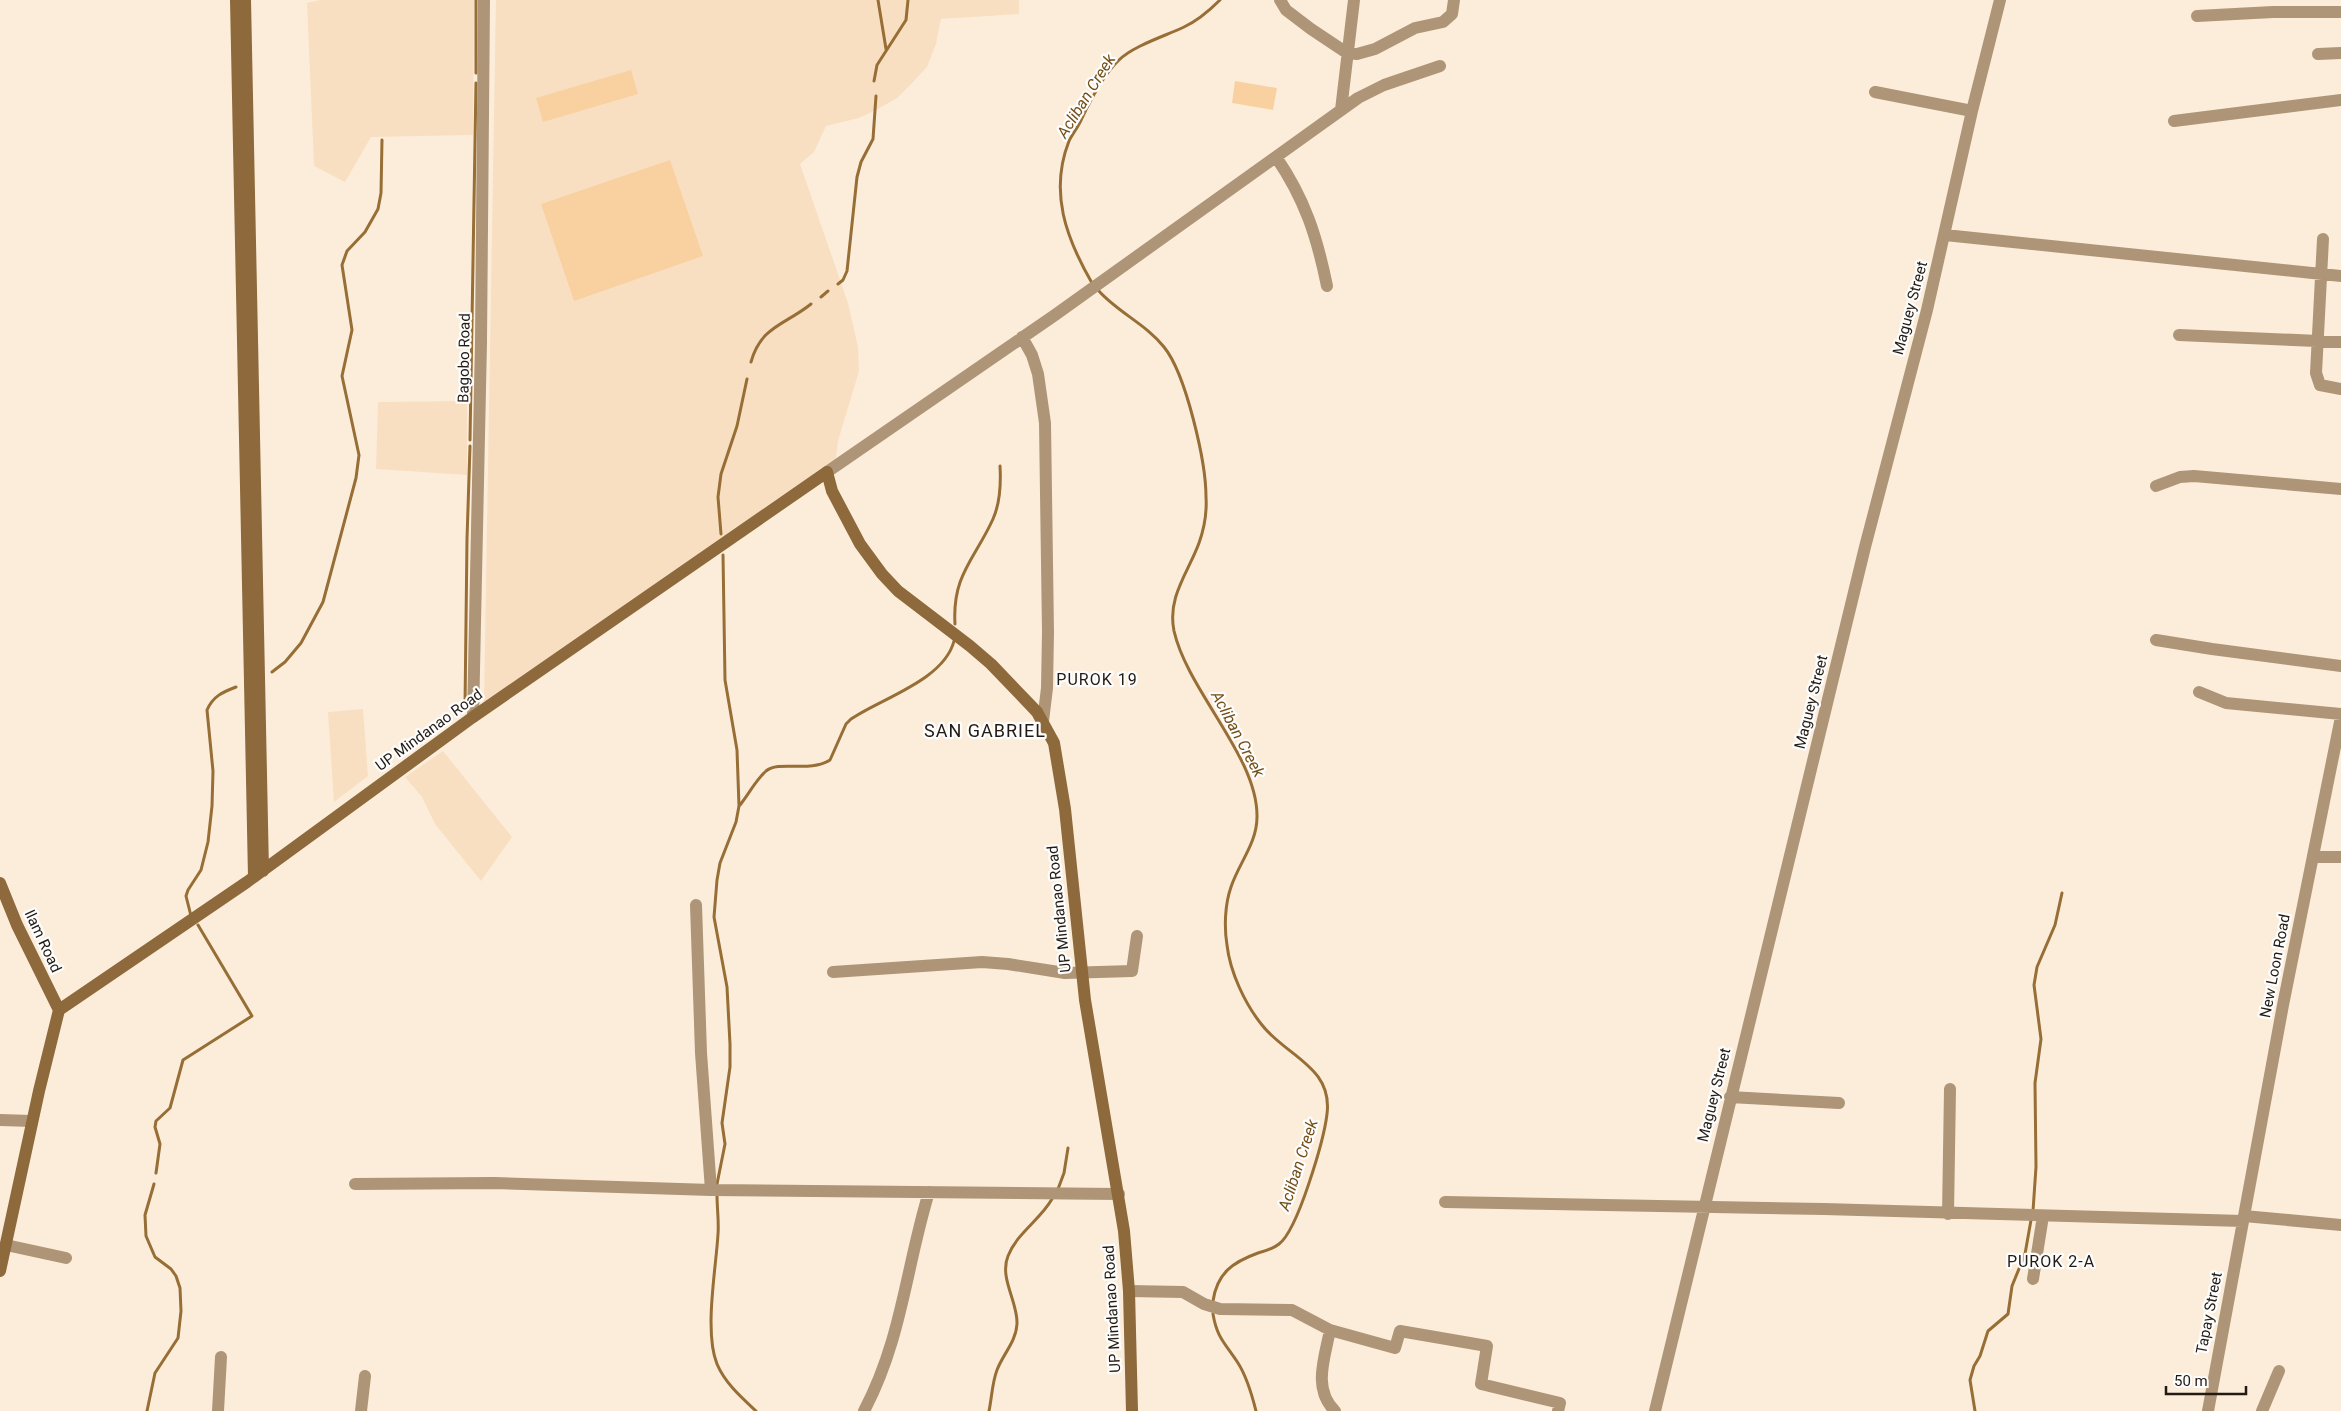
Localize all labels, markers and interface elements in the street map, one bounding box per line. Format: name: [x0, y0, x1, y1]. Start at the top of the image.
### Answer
water label: Acliban Creek: [1052, 50, 1120, 142]
street label: Maguey Street: [1889, 259, 1931, 357]
street label: Bagobo Road: [454, 313, 474, 403]
street label: Maguey Street: [1791, 653, 1831, 751]
district label: PUROK 19: [1056, 670, 1138, 689]
street label: UP Mindanao Road: [372, 685, 486, 775]
water label: Acliban Creek: [1207, 687, 1269, 781]
district label: SAN GABRIEL: [924, 720, 1046, 741]
street label: UP Mindanao Road: [1043, 845, 1075, 973]
street label: Ilam Road: [21, 907, 65, 975]
street label: New Loon Road: [2256, 913, 2294, 1019]
street label: Maguey Street: [1694, 1046, 1734, 1144]
water label: Acliban Creek: [1274, 1116, 1322, 1214]
street label: UP Mindanao Road: [1100, 1245, 1124, 1373]
district label: PUROK 2-A: [2007, 1252, 2095, 1271]
street label: Tapay Street: [2192, 1270, 2226, 1356]
scale bar: [2166, 1364, 2246, 1396]
text: 50 m: [2174, 1372, 2208, 1390]

